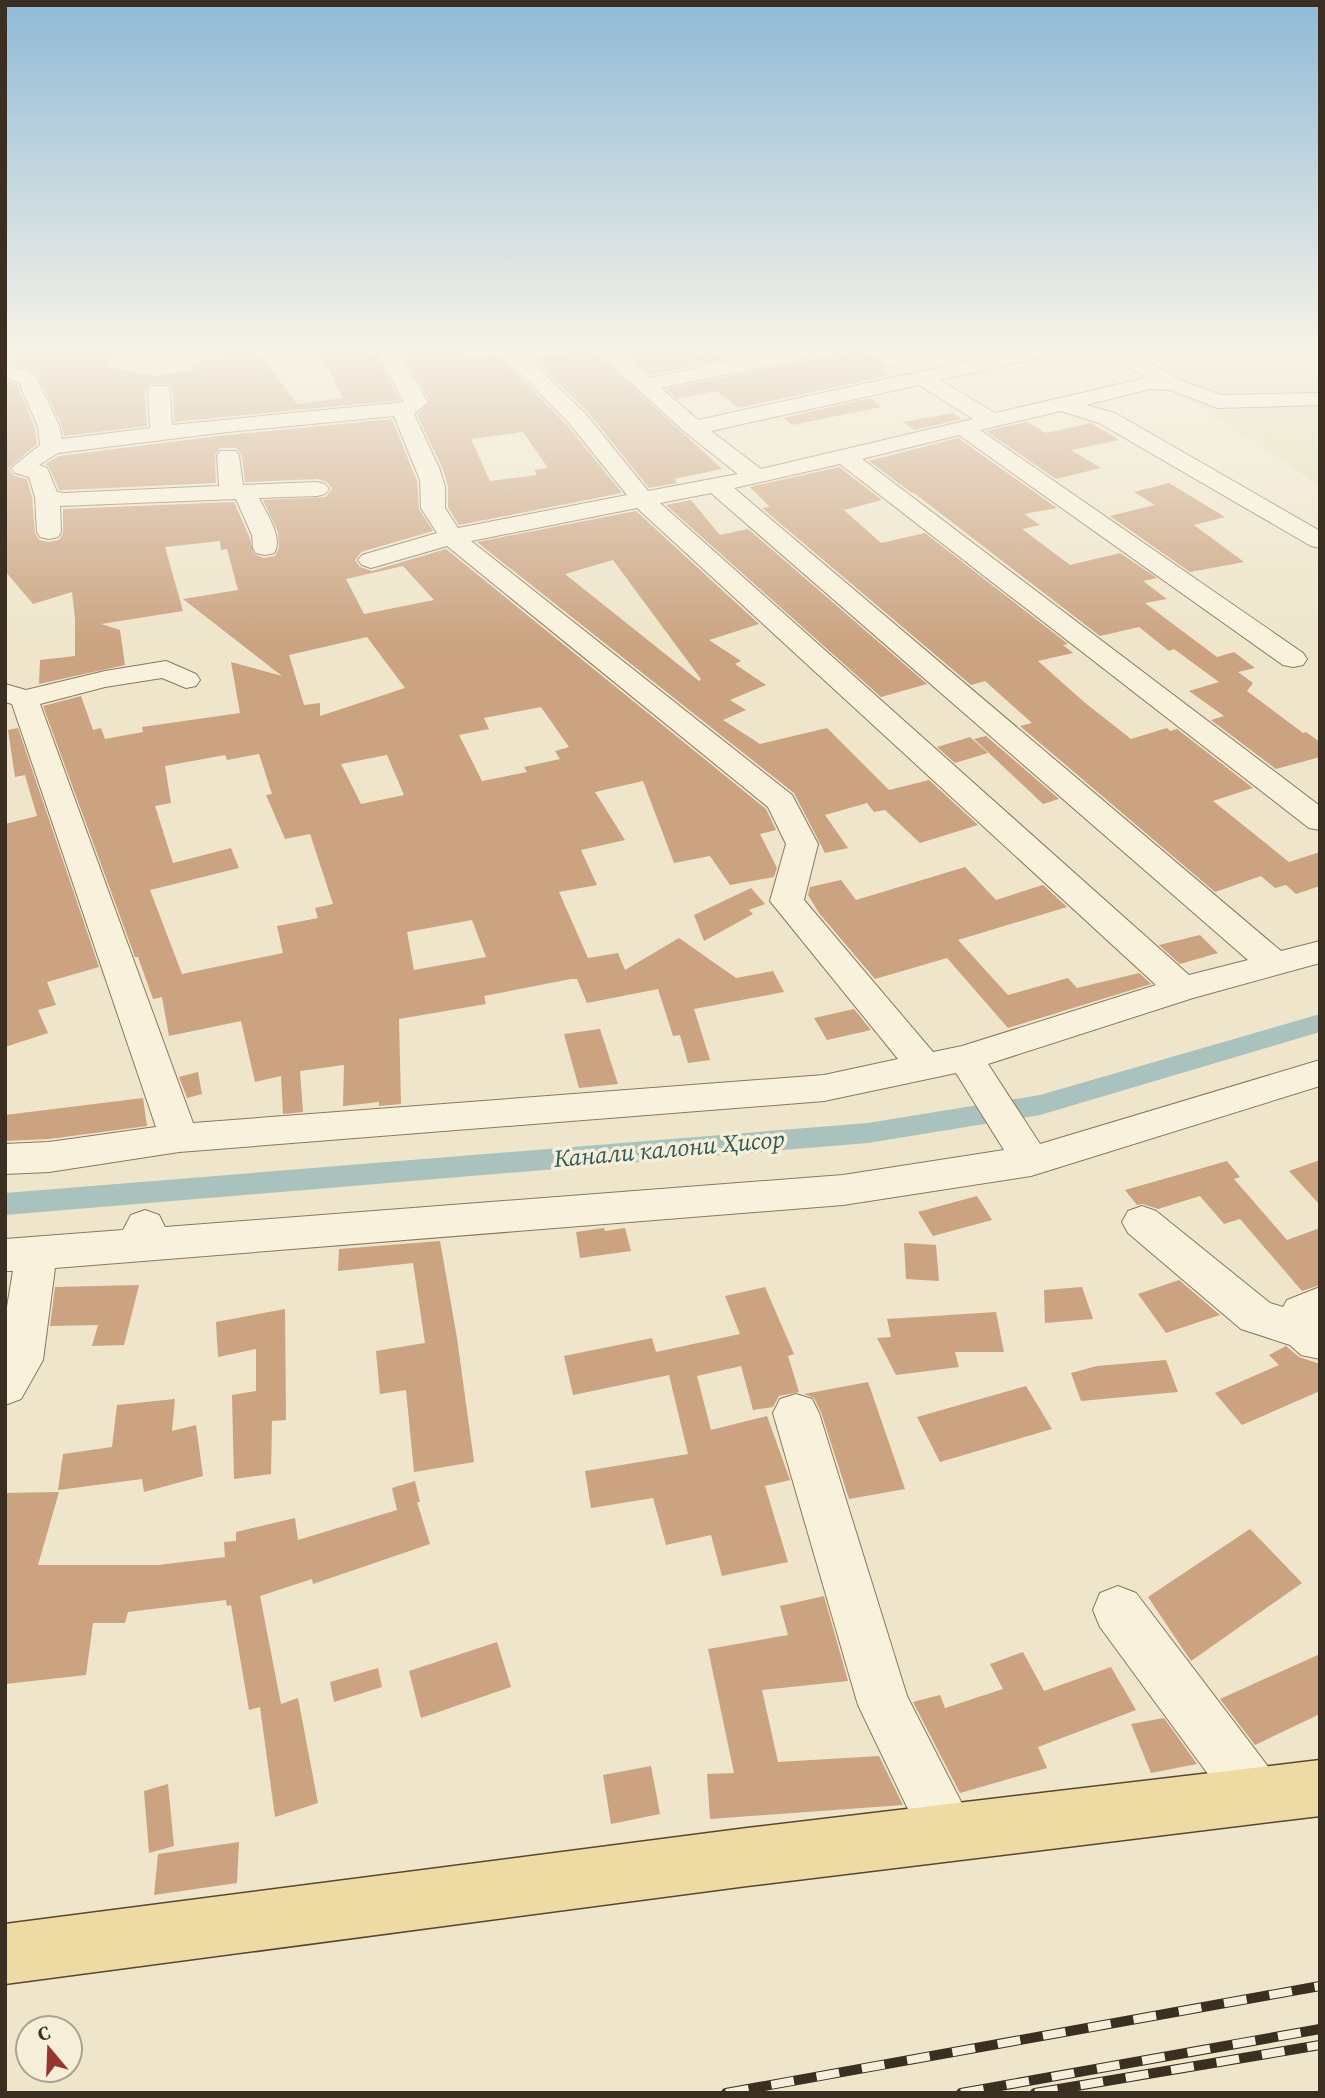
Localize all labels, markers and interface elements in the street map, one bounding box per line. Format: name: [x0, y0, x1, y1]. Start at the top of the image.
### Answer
water label: Канали калони Ҳисор: [551, 1122, 786, 1175]
north arrow: [14, 2014, 84, 2084]
text: С: [34, 2019, 53, 2047]

